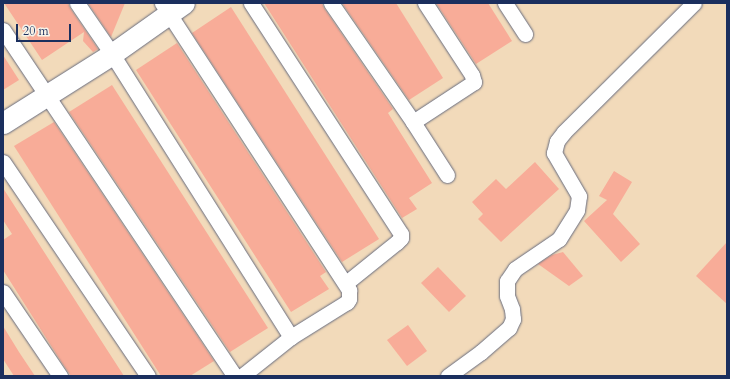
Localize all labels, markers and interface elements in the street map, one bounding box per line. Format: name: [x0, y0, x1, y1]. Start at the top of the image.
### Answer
scale bar: [18, 16, 73, 42]
text: 20 m: [23, 23, 49, 39]

